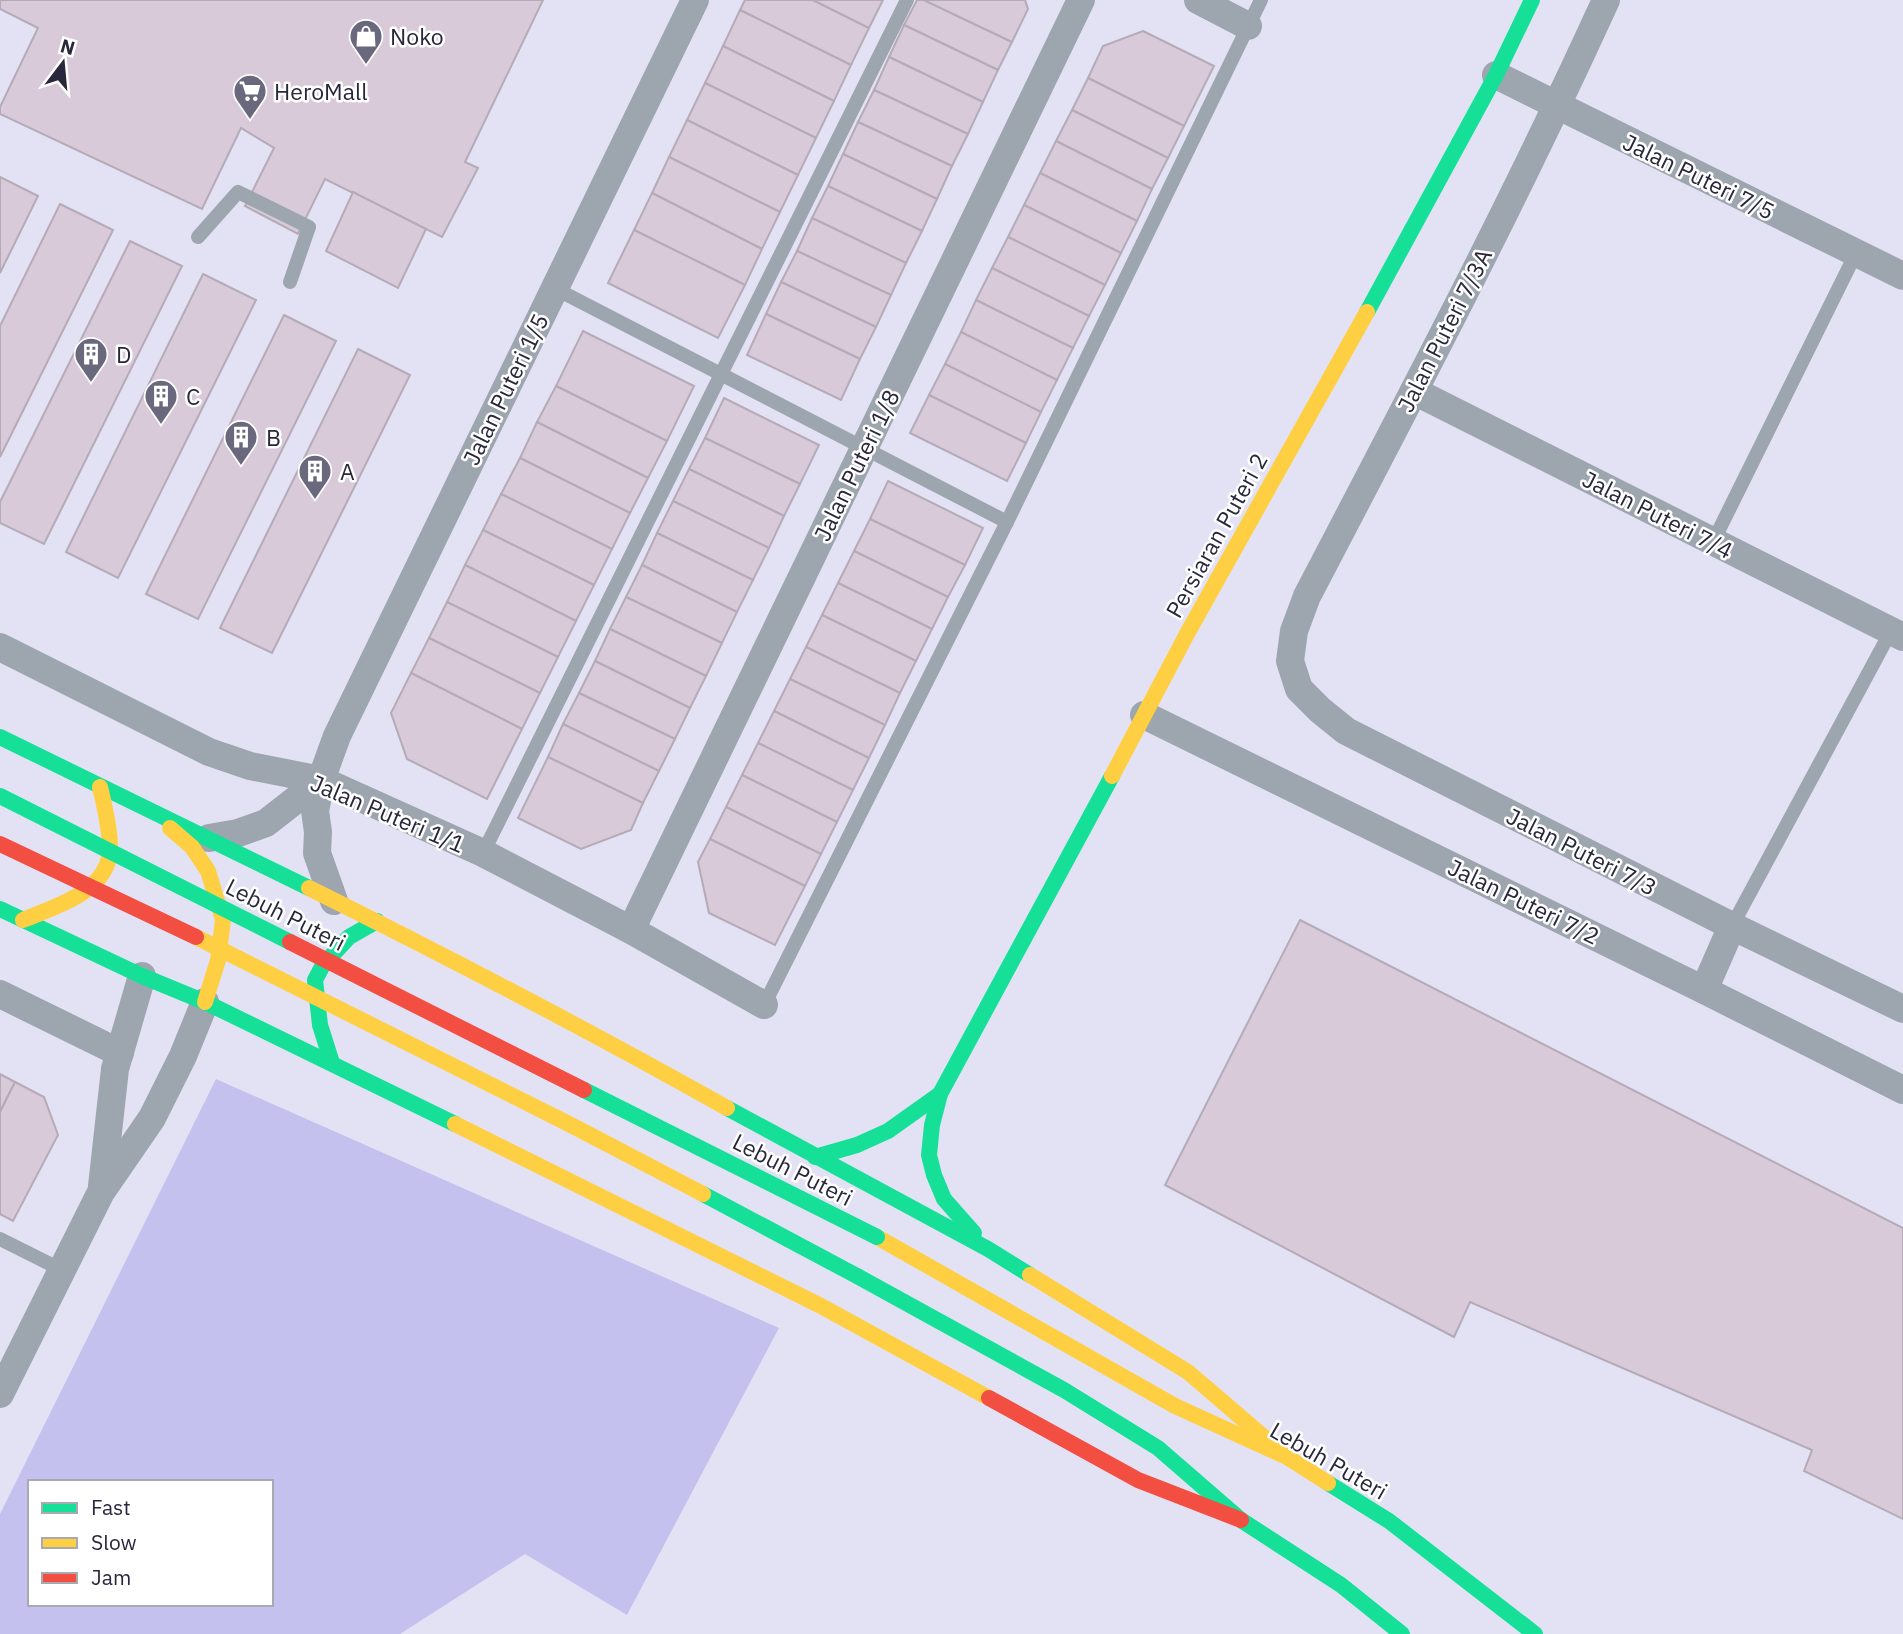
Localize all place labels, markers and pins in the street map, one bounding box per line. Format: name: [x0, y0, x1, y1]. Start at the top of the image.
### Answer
shop icon: Noko: [347, 17, 385, 66]
place label: Noko: [390, 21, 444, 51]
supermarket icon: HeroMall: [231, 72, 269, 121]
place label: HeroMall: [274, 76, 367, 106]
building icon: D: [72, 335, 110, 384]
place label: D: [116, 339, 131, 369]
building icon: C: [142, 377, 180, 426]
place label: C: [186, 381, 200, 411]
building icon: B: [222, 418, 260, 467]
place label: B: [266, 422, 281, 452]
building icon: A: [296, 452, 334, 501]
place label: A: [340, 456, 355, 486]

